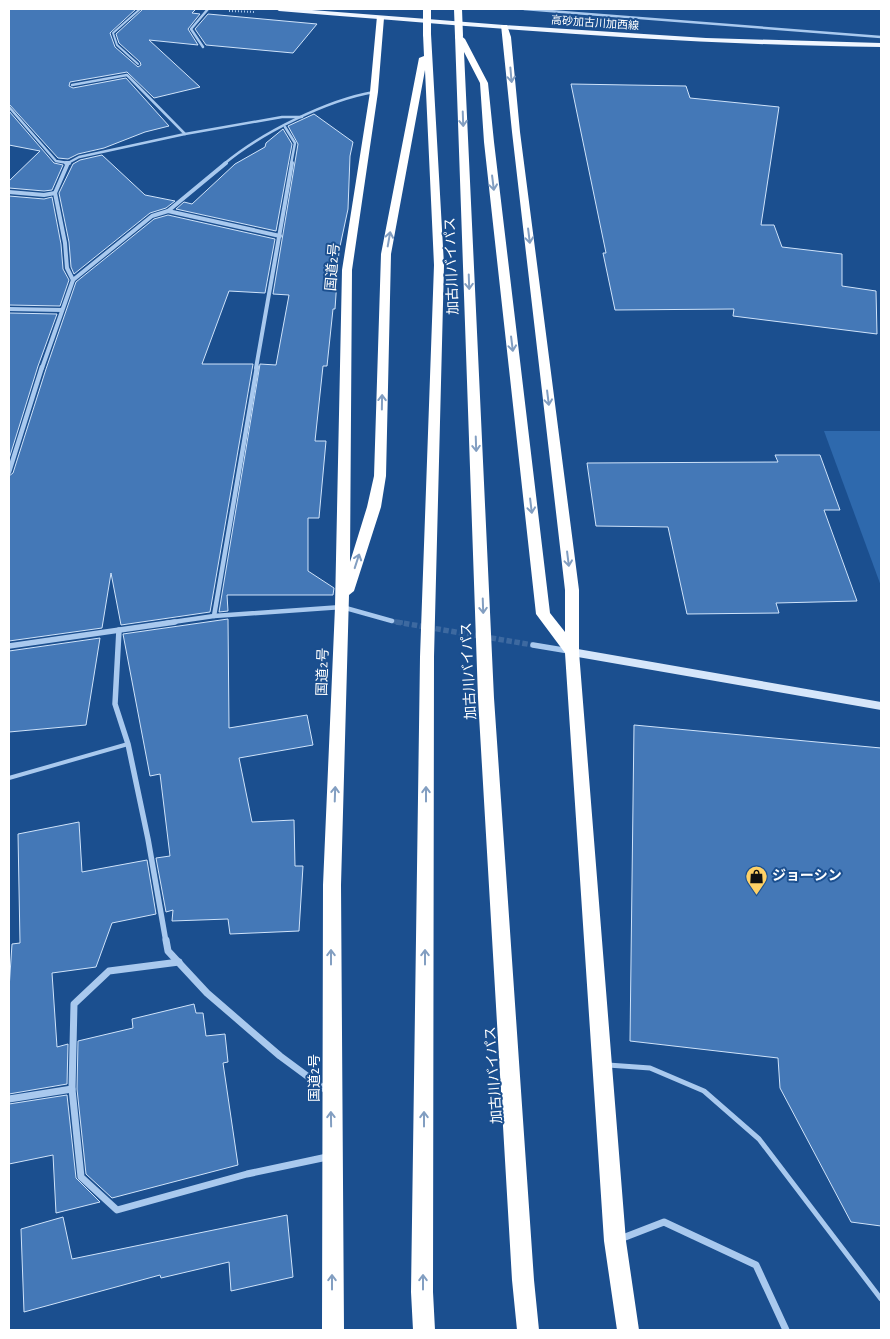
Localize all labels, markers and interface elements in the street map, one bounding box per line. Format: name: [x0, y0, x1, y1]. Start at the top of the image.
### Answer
street label: 高砂加古川加西線: [551, 13, 639, 32]
one-way arrow: [506, 67, 516, 83]
one-way arrow: [458, 111, 467, 127]
one-way arrow: [488, 174, 498, 190]
street label: 加古川バイパス: [442, 217, 461, 315]
one-way arrow: [524, 228, 534, 244]
one-way arrow: [384, 232, 394, 248]
street label: 国道2号: [323, 242, 342, 292]
one-way arrow: [465, 273, 474, 289]
one-way arrow: [507, 336, 517, 352]
one-way arrow: [543, 389, 553, 405]
one-way arrow: [377, 394, 387, 410]
one-way arrow: [471, 436, 481, 452]
one-way arrow: [526, 497, 536, 513]
one-way arrow: [563, 551, 573, 567]
one-way arrow: [352, 553, 362, 569]
one-way arrow: [478, 598, 487, 614]
street label: 加古川バイパス: [458, 622, 479, 720]
street label: 国道2号: [314, 648, 331, 696]
one-way arrow: [330, 786, 340, 802]
one-way arrow: [421, 786, 431, 802]
shop icon: ジョーシン: [744, 864, 768, 895]
place label: ジョーシン: [772, 868, 842, 883]
one-way arrow: [326, 949, 336, 965]
one-way arrow: [420, 949, 430, 965]
street label: 加古川バイパス: [483, 1026, 504, 1124]
street label: 国道2号: [307, 1054, 322, 1102]
one-way arrow: [326, 1111, 336, 1128]
one-way arrow: [419, 1111, 429, 1128]
one-way arrow: [327, 1274, 337, 1290]
one-way arrow: [418, 1274, 427, 1290]

